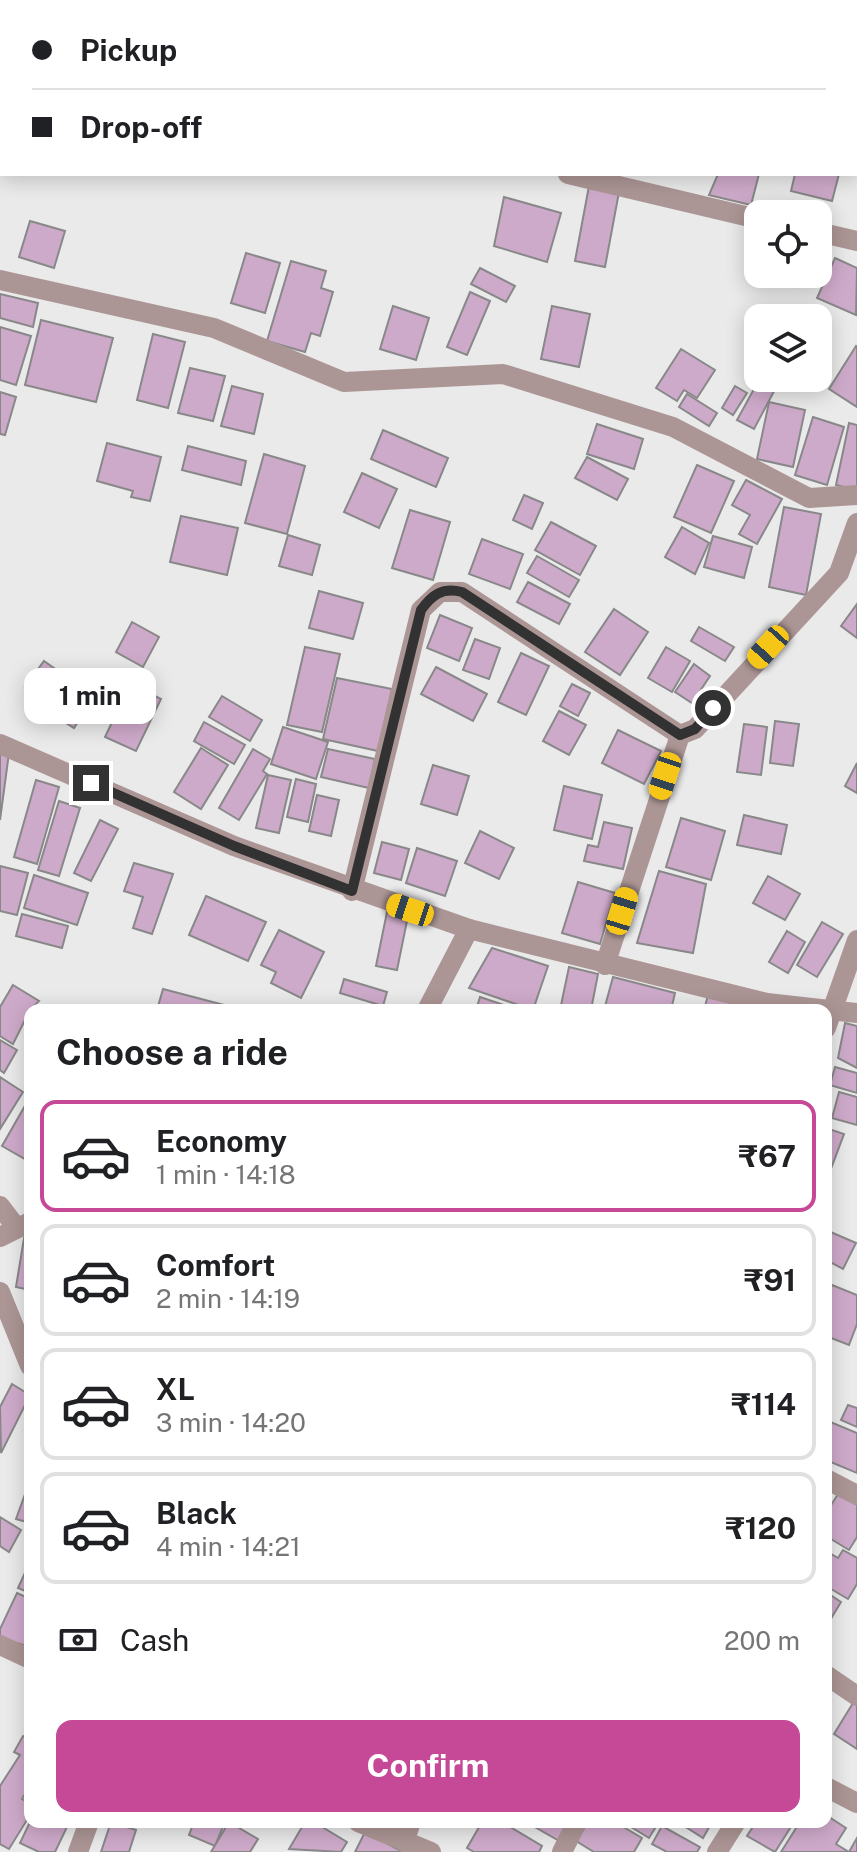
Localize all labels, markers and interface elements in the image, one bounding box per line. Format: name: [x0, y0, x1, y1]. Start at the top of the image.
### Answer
text: Pickup: [80, 32, 177, 68]
text: Drop-off: [80, 109, 202, 145]
map controls: [744, 200, 832, 392]
button: locate: [744, 200, 832, 288]
button: layers: [744, 304, 832, 392]
car: [743, 621, 793, 673]
callout: 1 min: [25, 667, 157, 723]
text: 1 min: [59, 680, 121, 711]
route start: [695, 690, 731, 726]
car: [646, 749, 684, 803]
route end: [73, 765, 109, 801]
car: [604, 885, 640, 937]
car: [383, 891, 437, 929]
text: Choose a ride: [56, 1031, 288, 1073]
icon: car: [60, 1120, 132, 1192]
text: Economy: [156, 1123, 287, 1159]
text: ₹67: [739, 1138, 796, 1174]
text: 1 min · 14:18: [156, 1159, 296, 1190]
icon: car: [60, 1244, 132, 1316]
text: Comfort: [156, 1247, 275, 1283]
text: ₹91: [744, 1262, 796, 1298]
text: 2 min · 14:19: [156, 1283, 300, 1314]
icon: car: [60, 1368, 132, 1440]
text: XL: [156, 1371, 195, 1407]
text: ₹114: [731, 1386, 796, 1422]
text: 3 min · 14:20: [156, 1407, 306, 1438]
icon: car: [60, 1492, 132, 1564]
text: Black: [156, 1495, 237, 1531]
text: ₹120: [725, 1510, 796, 1546]
text: 4 min · 14:21: [156, 1531, 301, 1562]
icon: cash: [56, 1618, 100, 1662]
text: Cash: [120, 1622, 189, 1658]
text: 200 m: [724, 1625, 800, 1656]
button: Confirm: [56, 1720, 800, 1812]

